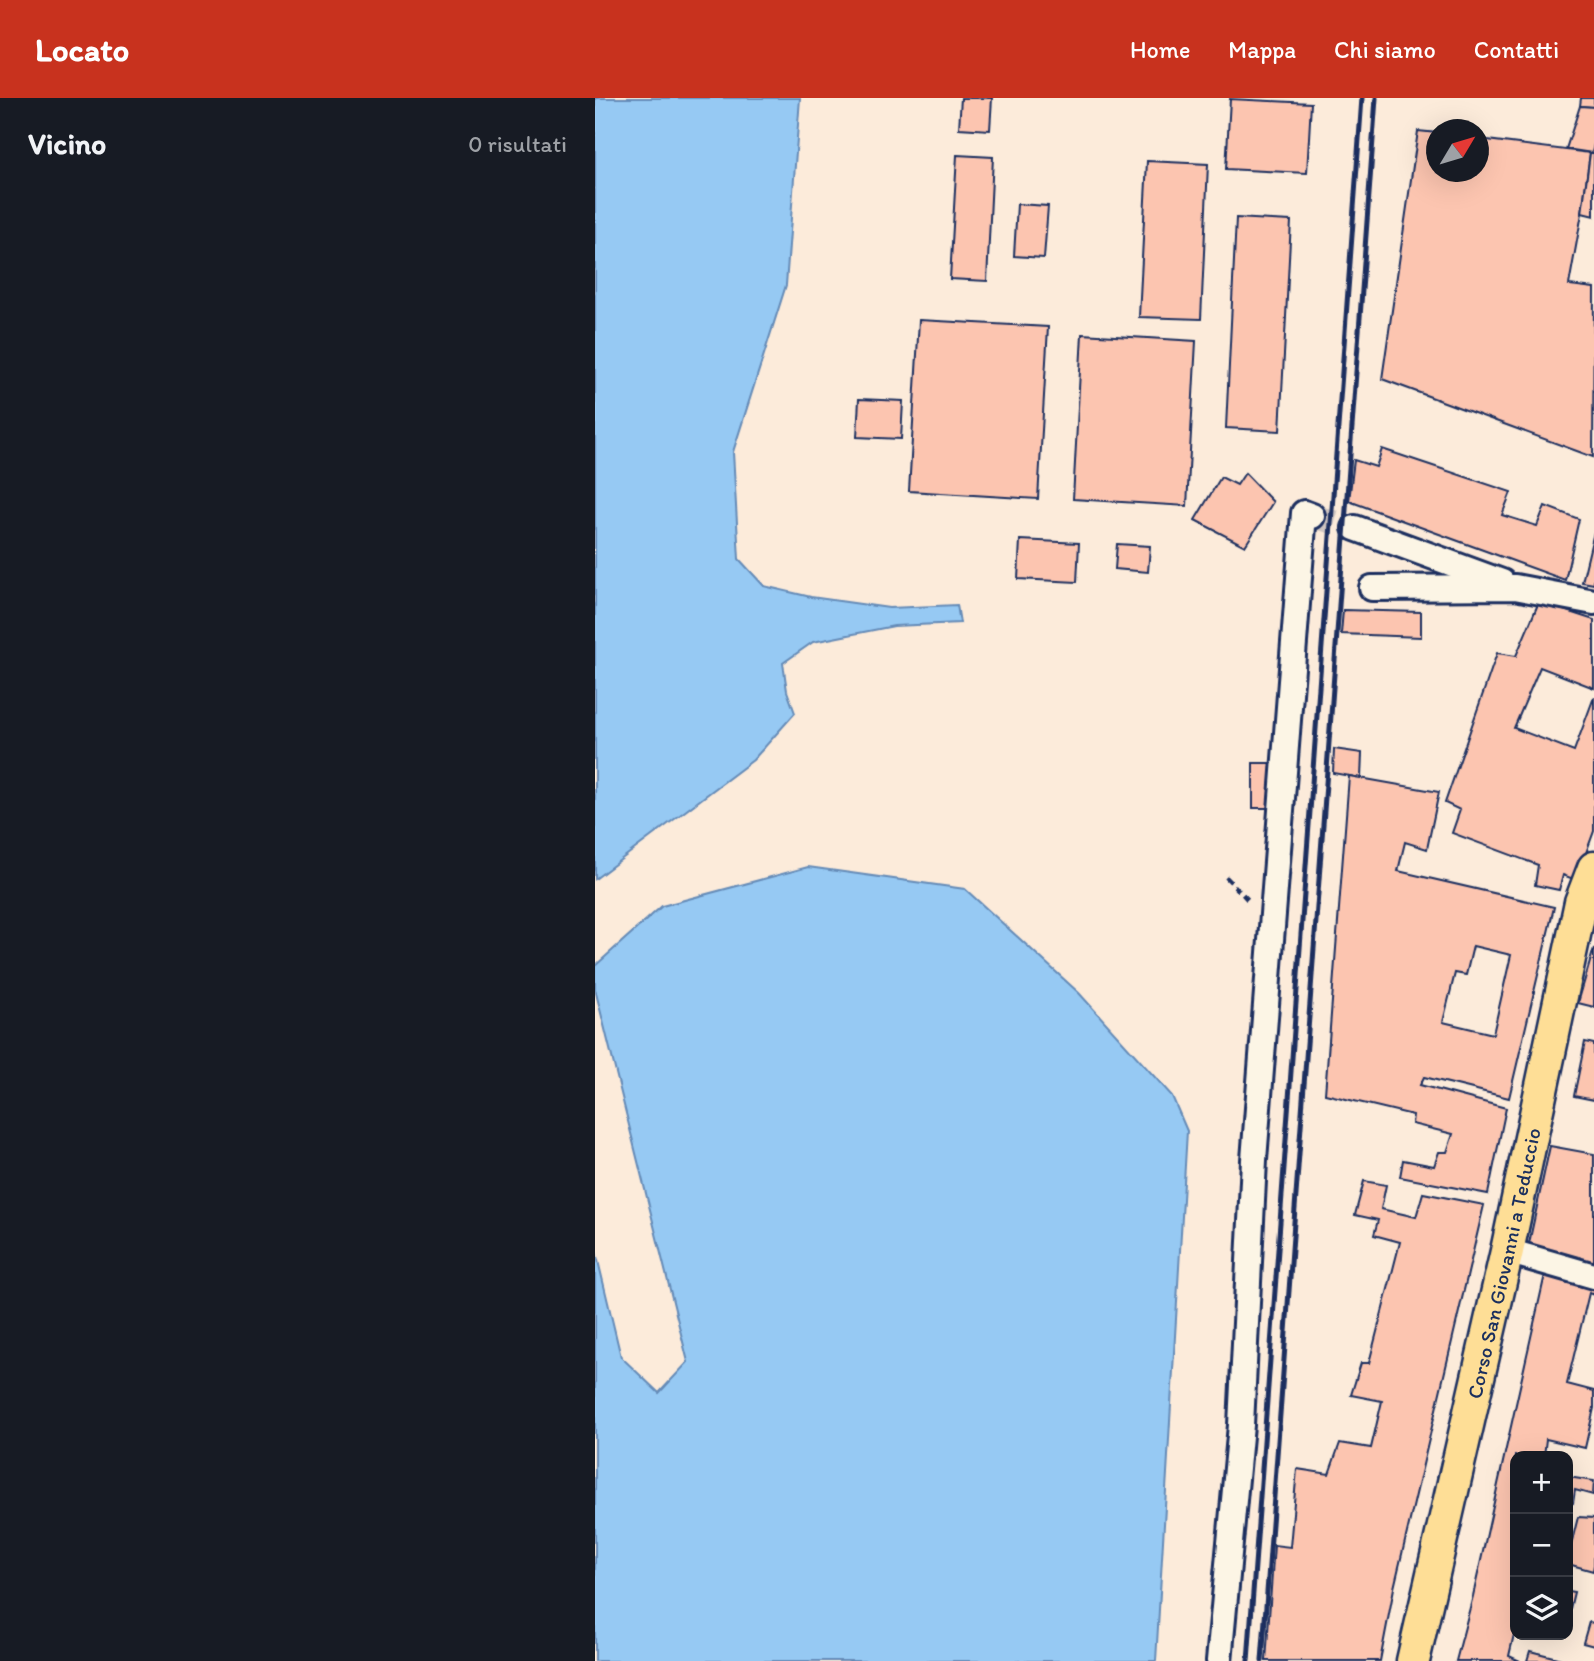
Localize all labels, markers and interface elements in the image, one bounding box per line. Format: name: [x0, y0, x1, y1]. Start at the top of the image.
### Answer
text: Locato: [35, 30, 129, 69]
text: Home: [1130, 35, 1190, 64]
text: Mappa: [1228, 35, 1296, 64]
text: Chi siamo: [1334, 35, 1436, 64]
text: Contatti: [1474, 35, 1559, 64]
north arrow: [1426, 119, 1489, 182]
text: Vicino: [28, 125, 106, 162]
text: 0 risultati: [468, 130, 567, 158]
street label: Corso San Giovanni a Teduccio: [1461, 1125, 1545, 1401]
map controls: [1510, 1451, 1573, 1640]
button: +: [1510, 1451, 1573, 1514]
button: −: [1510, 1514, 1573, 1577]
button: layers: [1510, 1577, 1573, 1640]

